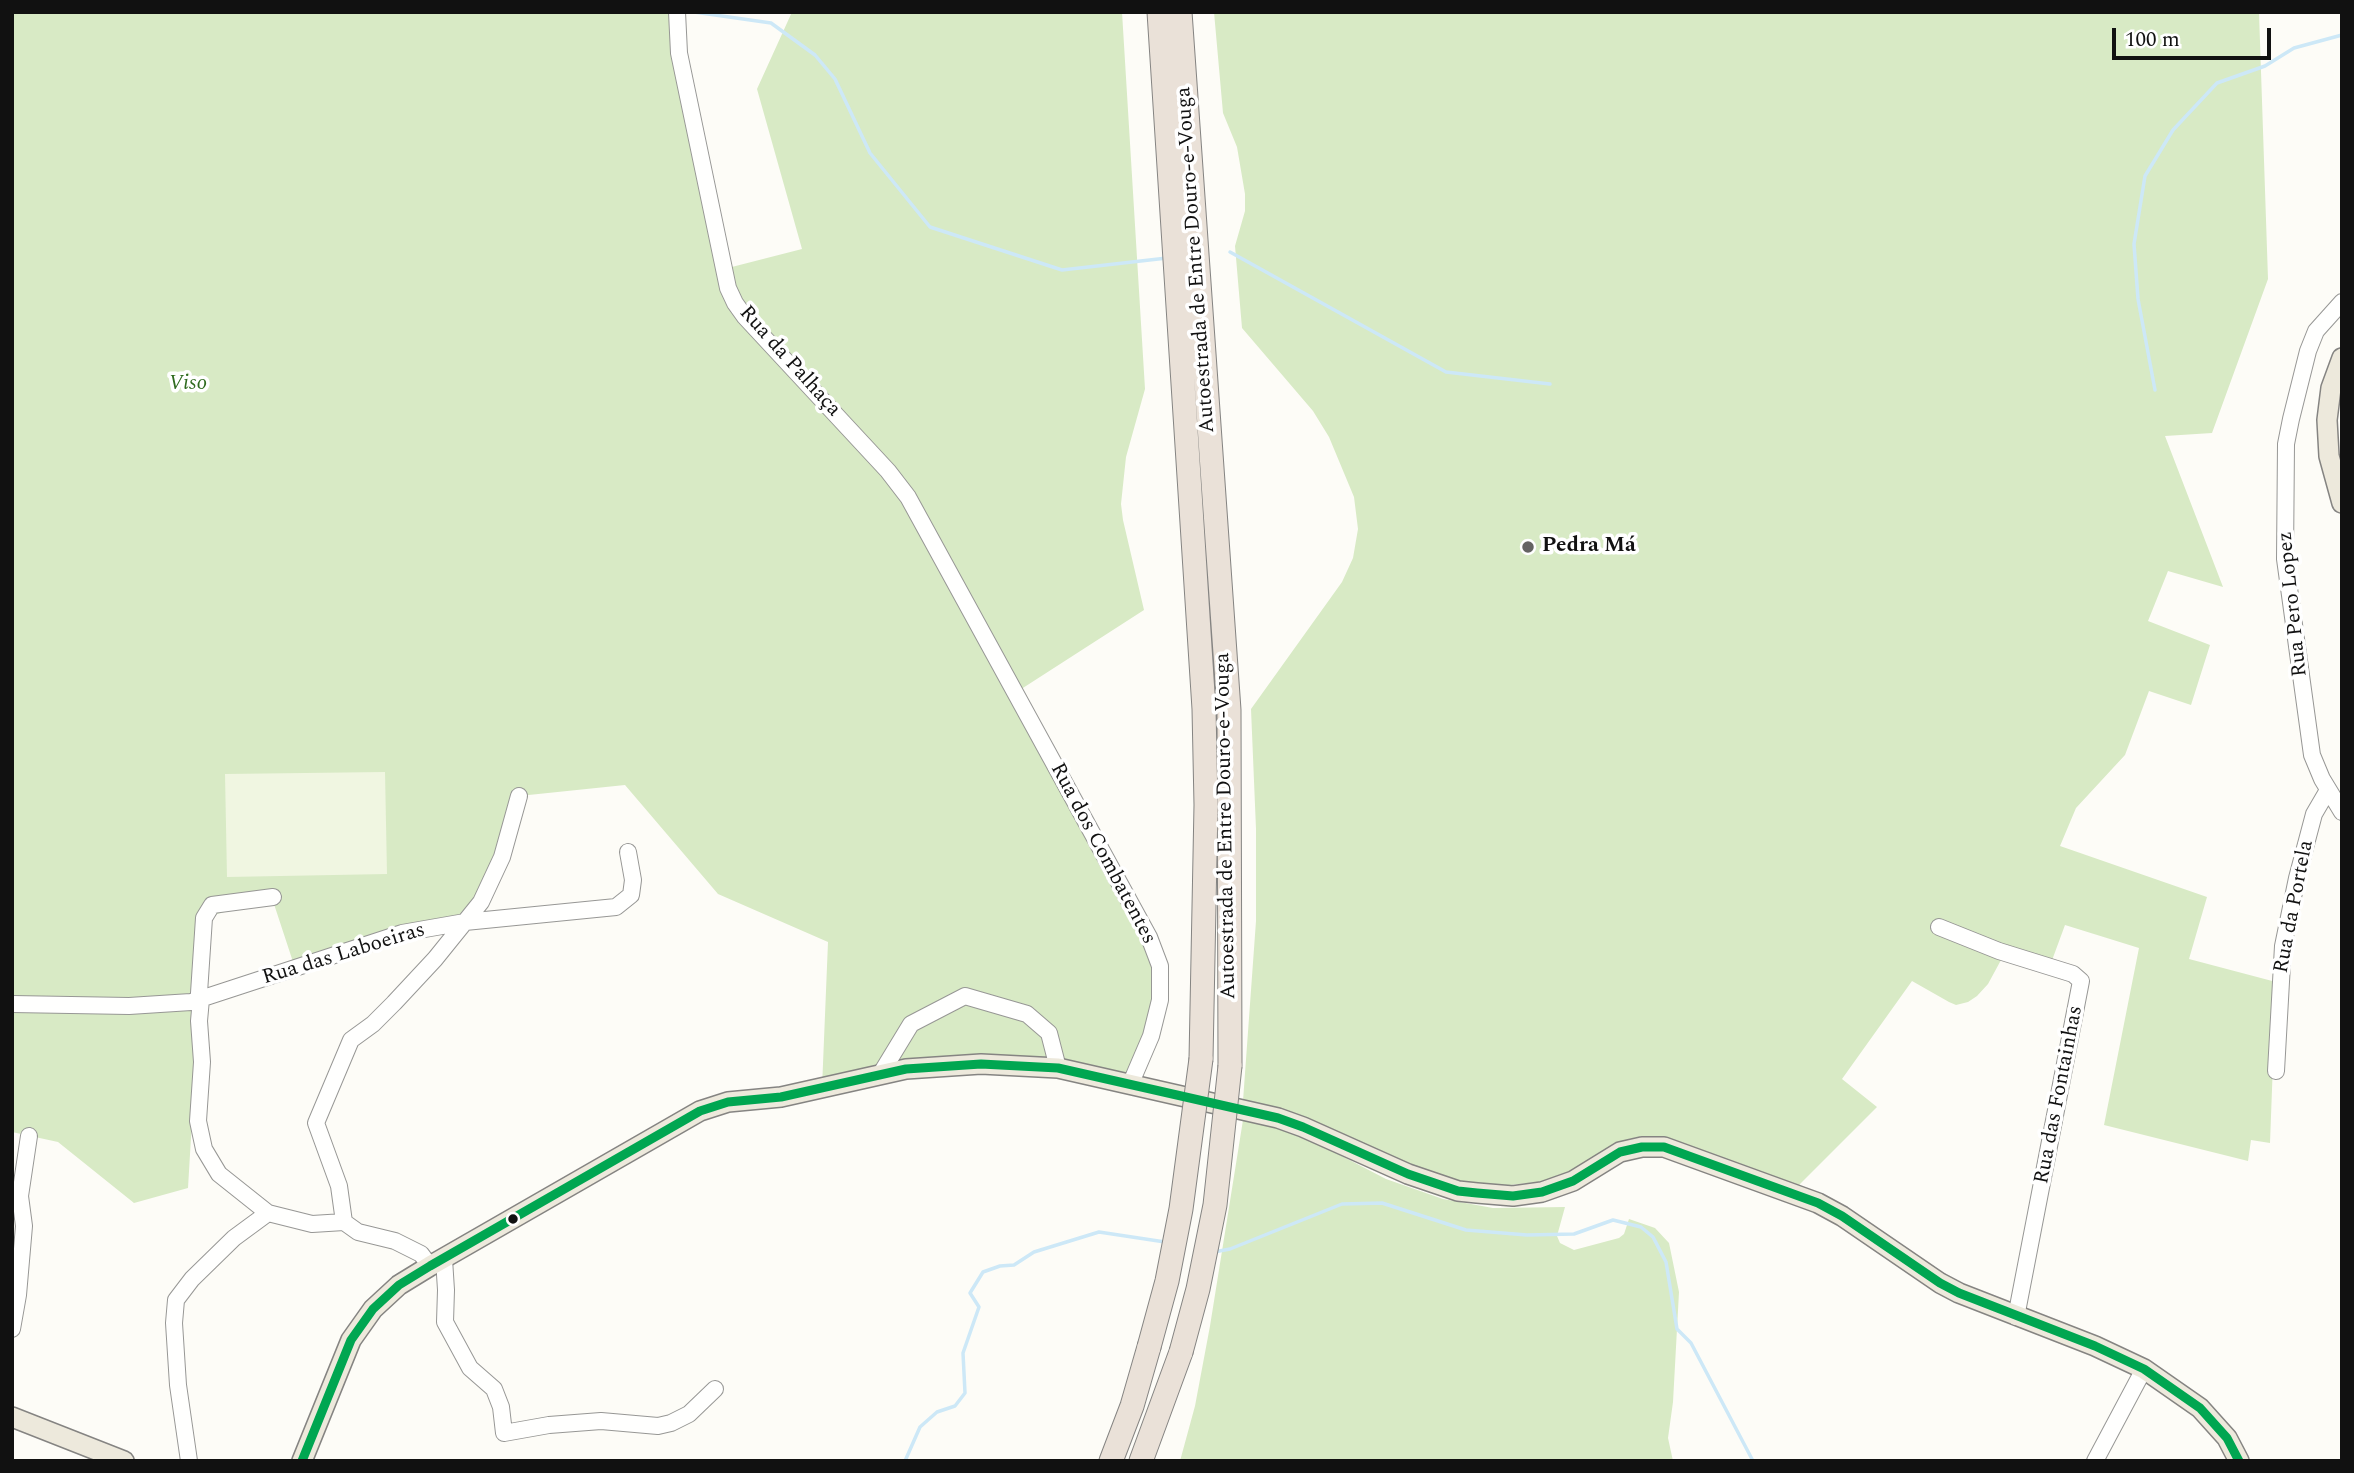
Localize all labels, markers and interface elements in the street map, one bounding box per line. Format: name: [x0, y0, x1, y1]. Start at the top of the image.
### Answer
scale bar: [2116, 14, 2275, 58]
text: 100 m: [2125, 24, 2180, 56]
street label: Autoestrada de Entre Douro-e-Vouga: [1172, 86, 1222, 434]
street label: Rua da Palhaça: [733, 301, 845, 423]
park label: Viso: [169, 372, 207, 398]
street label: Rua Pero Lopez: [2274, 530, 2314, 678]
place label: Pedra Má: [1542, 534, 1636, 560]
marker: Pedra Má: [1520, 539, 1536, 555]
street label: Autoestrada de Entre Douro-e-Vouga: [1211, 652, 1243, 1000]
street label: Rua dos Combatentes: [1044, 759, 1160, 949]
street label: Rua da Portela: [2270, 838, 2320, 976]
street label: Rua das Laboeiras: [260, 918, 428, 992]
street label: Rua das Fontainhas: [2030, 1004, 2090, 1186]
unlabelled marker: [506, 1212, 520, 1226]

